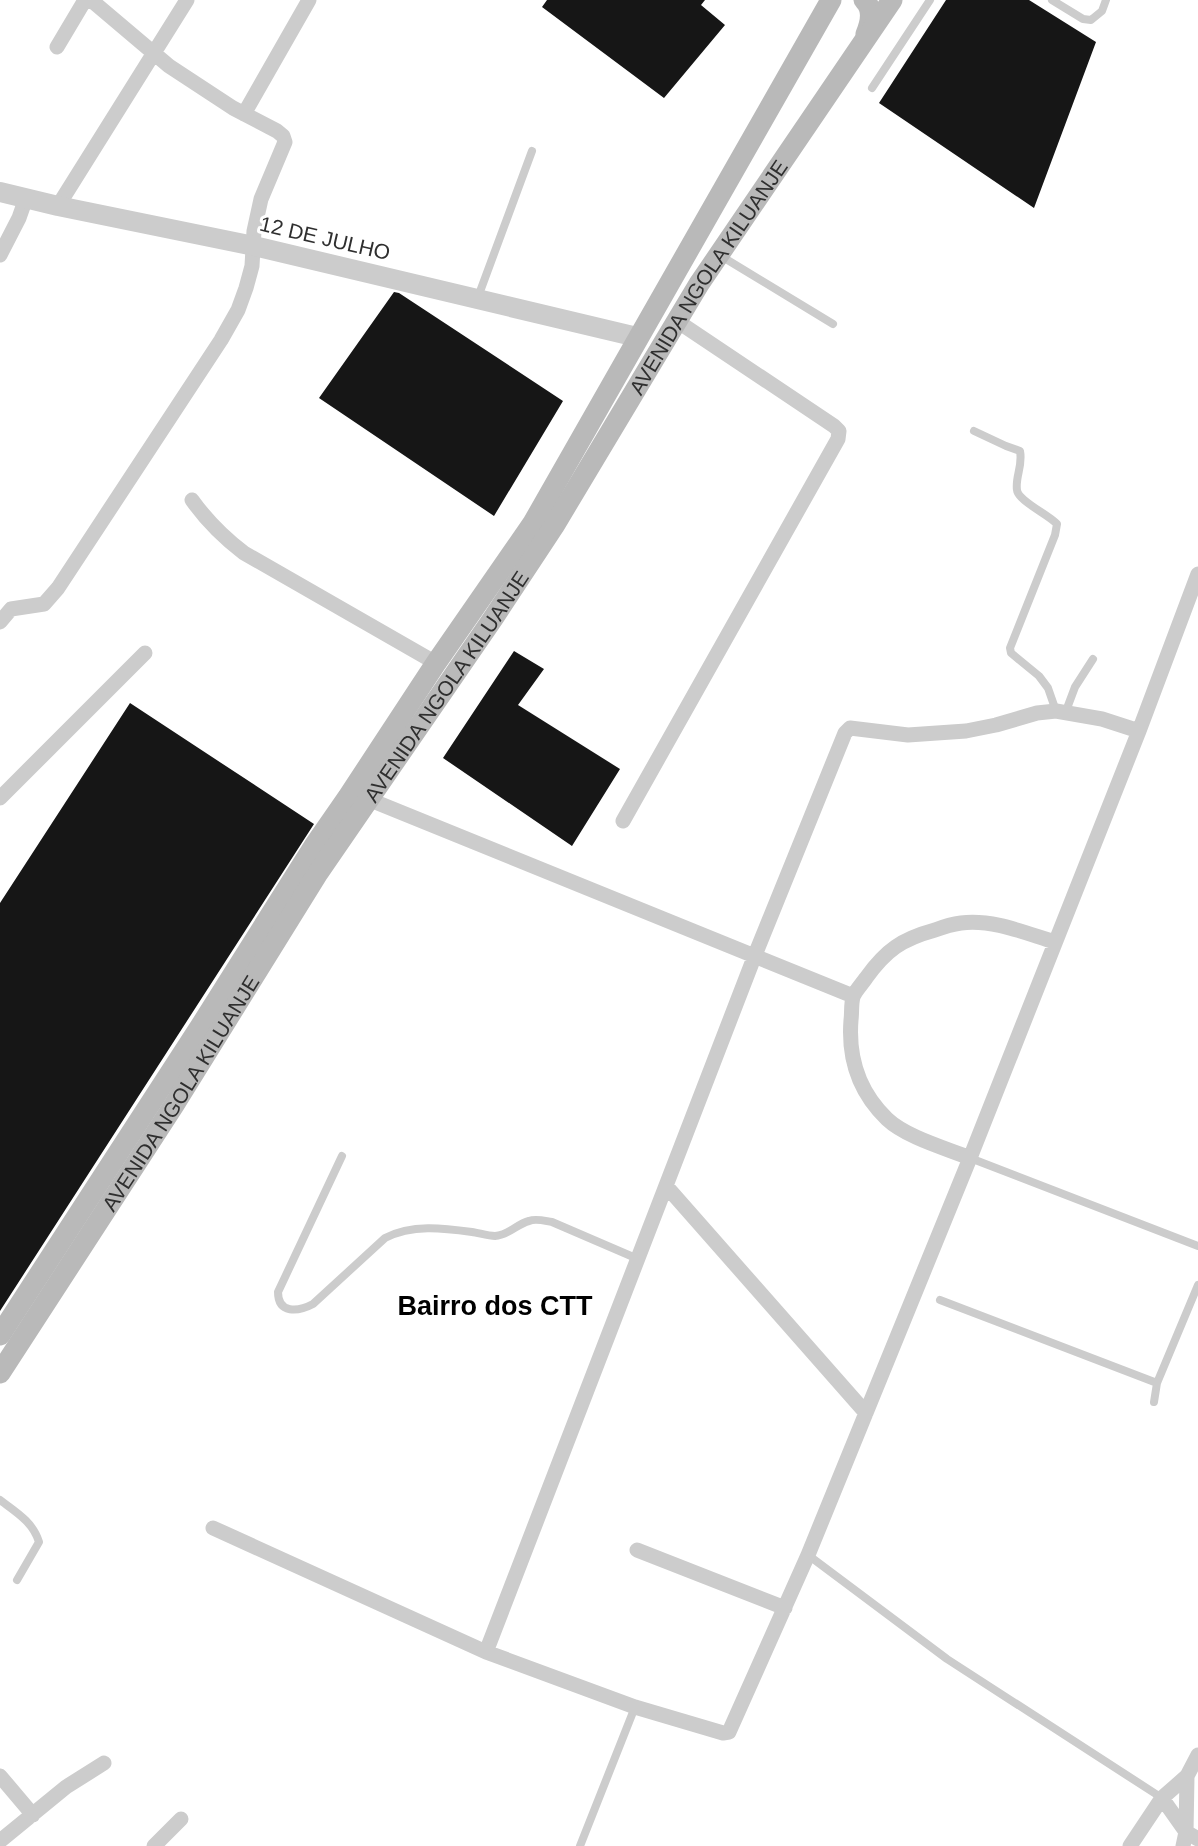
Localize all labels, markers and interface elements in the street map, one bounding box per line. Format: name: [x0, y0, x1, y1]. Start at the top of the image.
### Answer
street label: AVENIDA NGOLA KILUANJE: [624, 155, 792, 398]
street label: 12 DE JULHO: [258, 212, 392, 264]
street label: AVENIDA NGOLA KILUANJE: [359, 567, 533, 806]
street label: AVENIDA NGOLA KILUANJE: [97, 971, 263, 1215]
district label: Bairro dos CTT: [397, 1291, 593, 1321]

